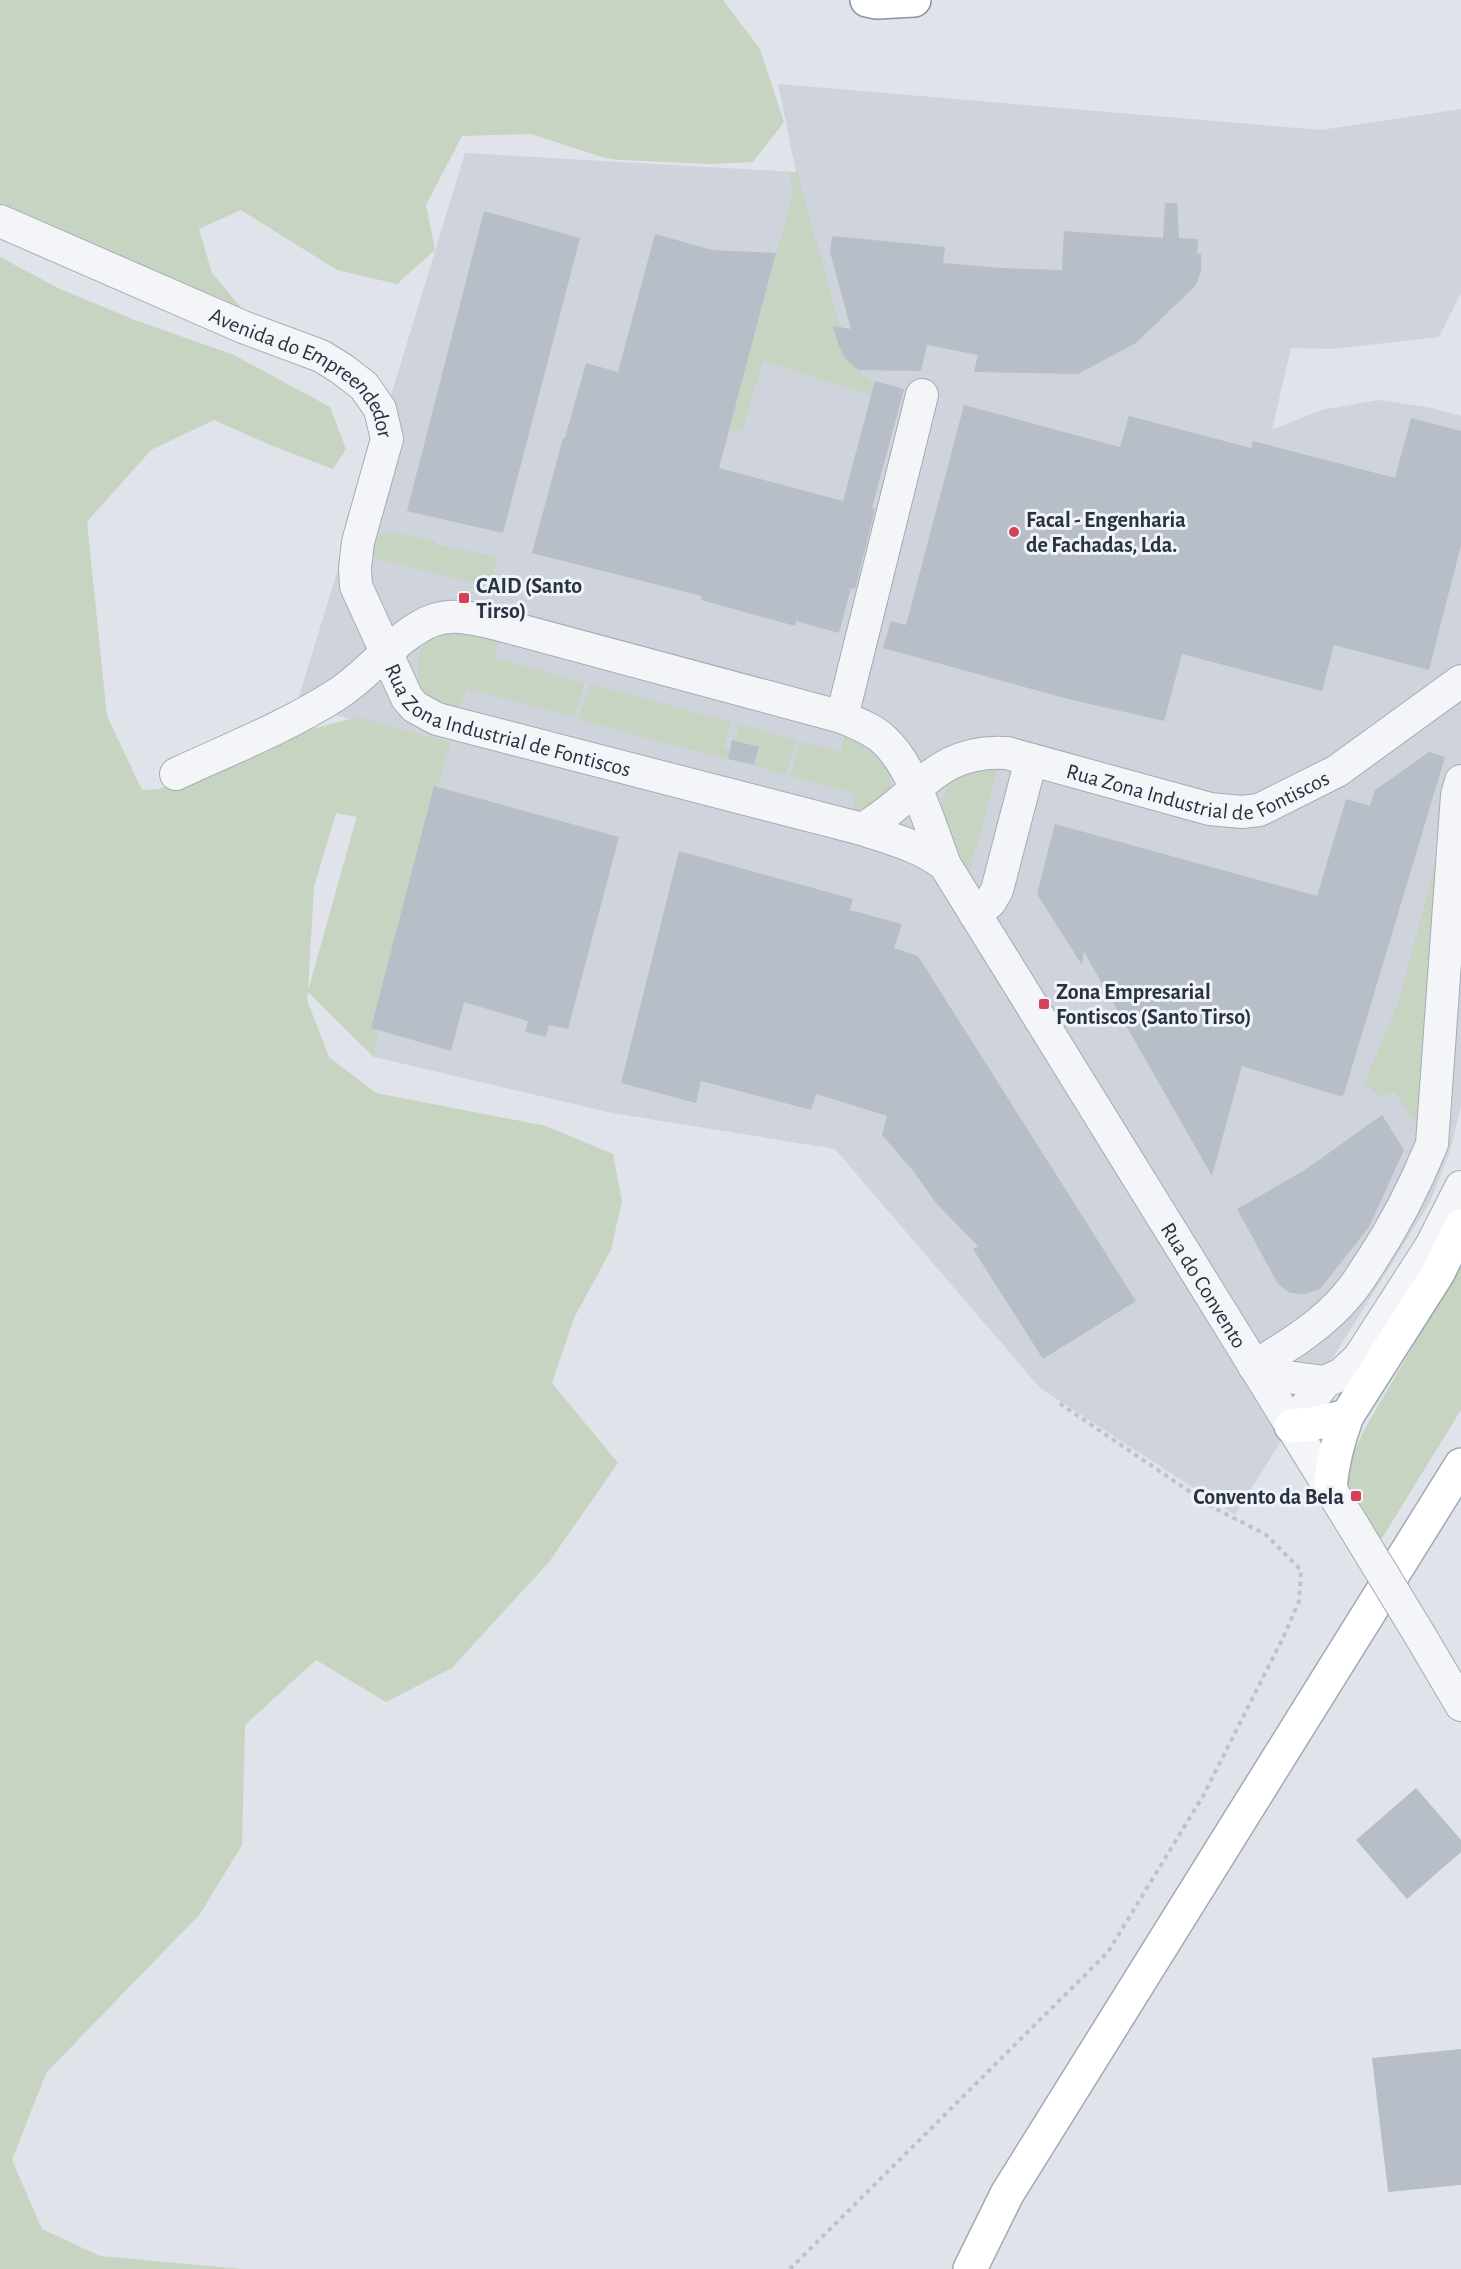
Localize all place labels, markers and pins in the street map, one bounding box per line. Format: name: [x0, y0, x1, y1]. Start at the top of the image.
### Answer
place label: Facal - Engenharia de Fachadas, Lda.: [1026, 509, 1186, 556]
marker: Facal - Engenharia de Fachadas, Lda.: [1007, 525, 1021, 539]
place label: CAID (Santo Tirso): [476, 575, 582, 622]
marker: CAID (Santo Tirso): [457, 591, 471, 605]
place label: Zona Empresarial Fontiscos (Santo Tirso): [1056, 981, 1252, 1028]
marker: Zona Empresarial Fontiscos (Santo Tirso): [1037, 997, 1051, 1011]
place label: Convento da Bela: [1193, 1486, 1344, 1508]
marker: Convento da Bela: [1349, 1489, 1363, 1503]

